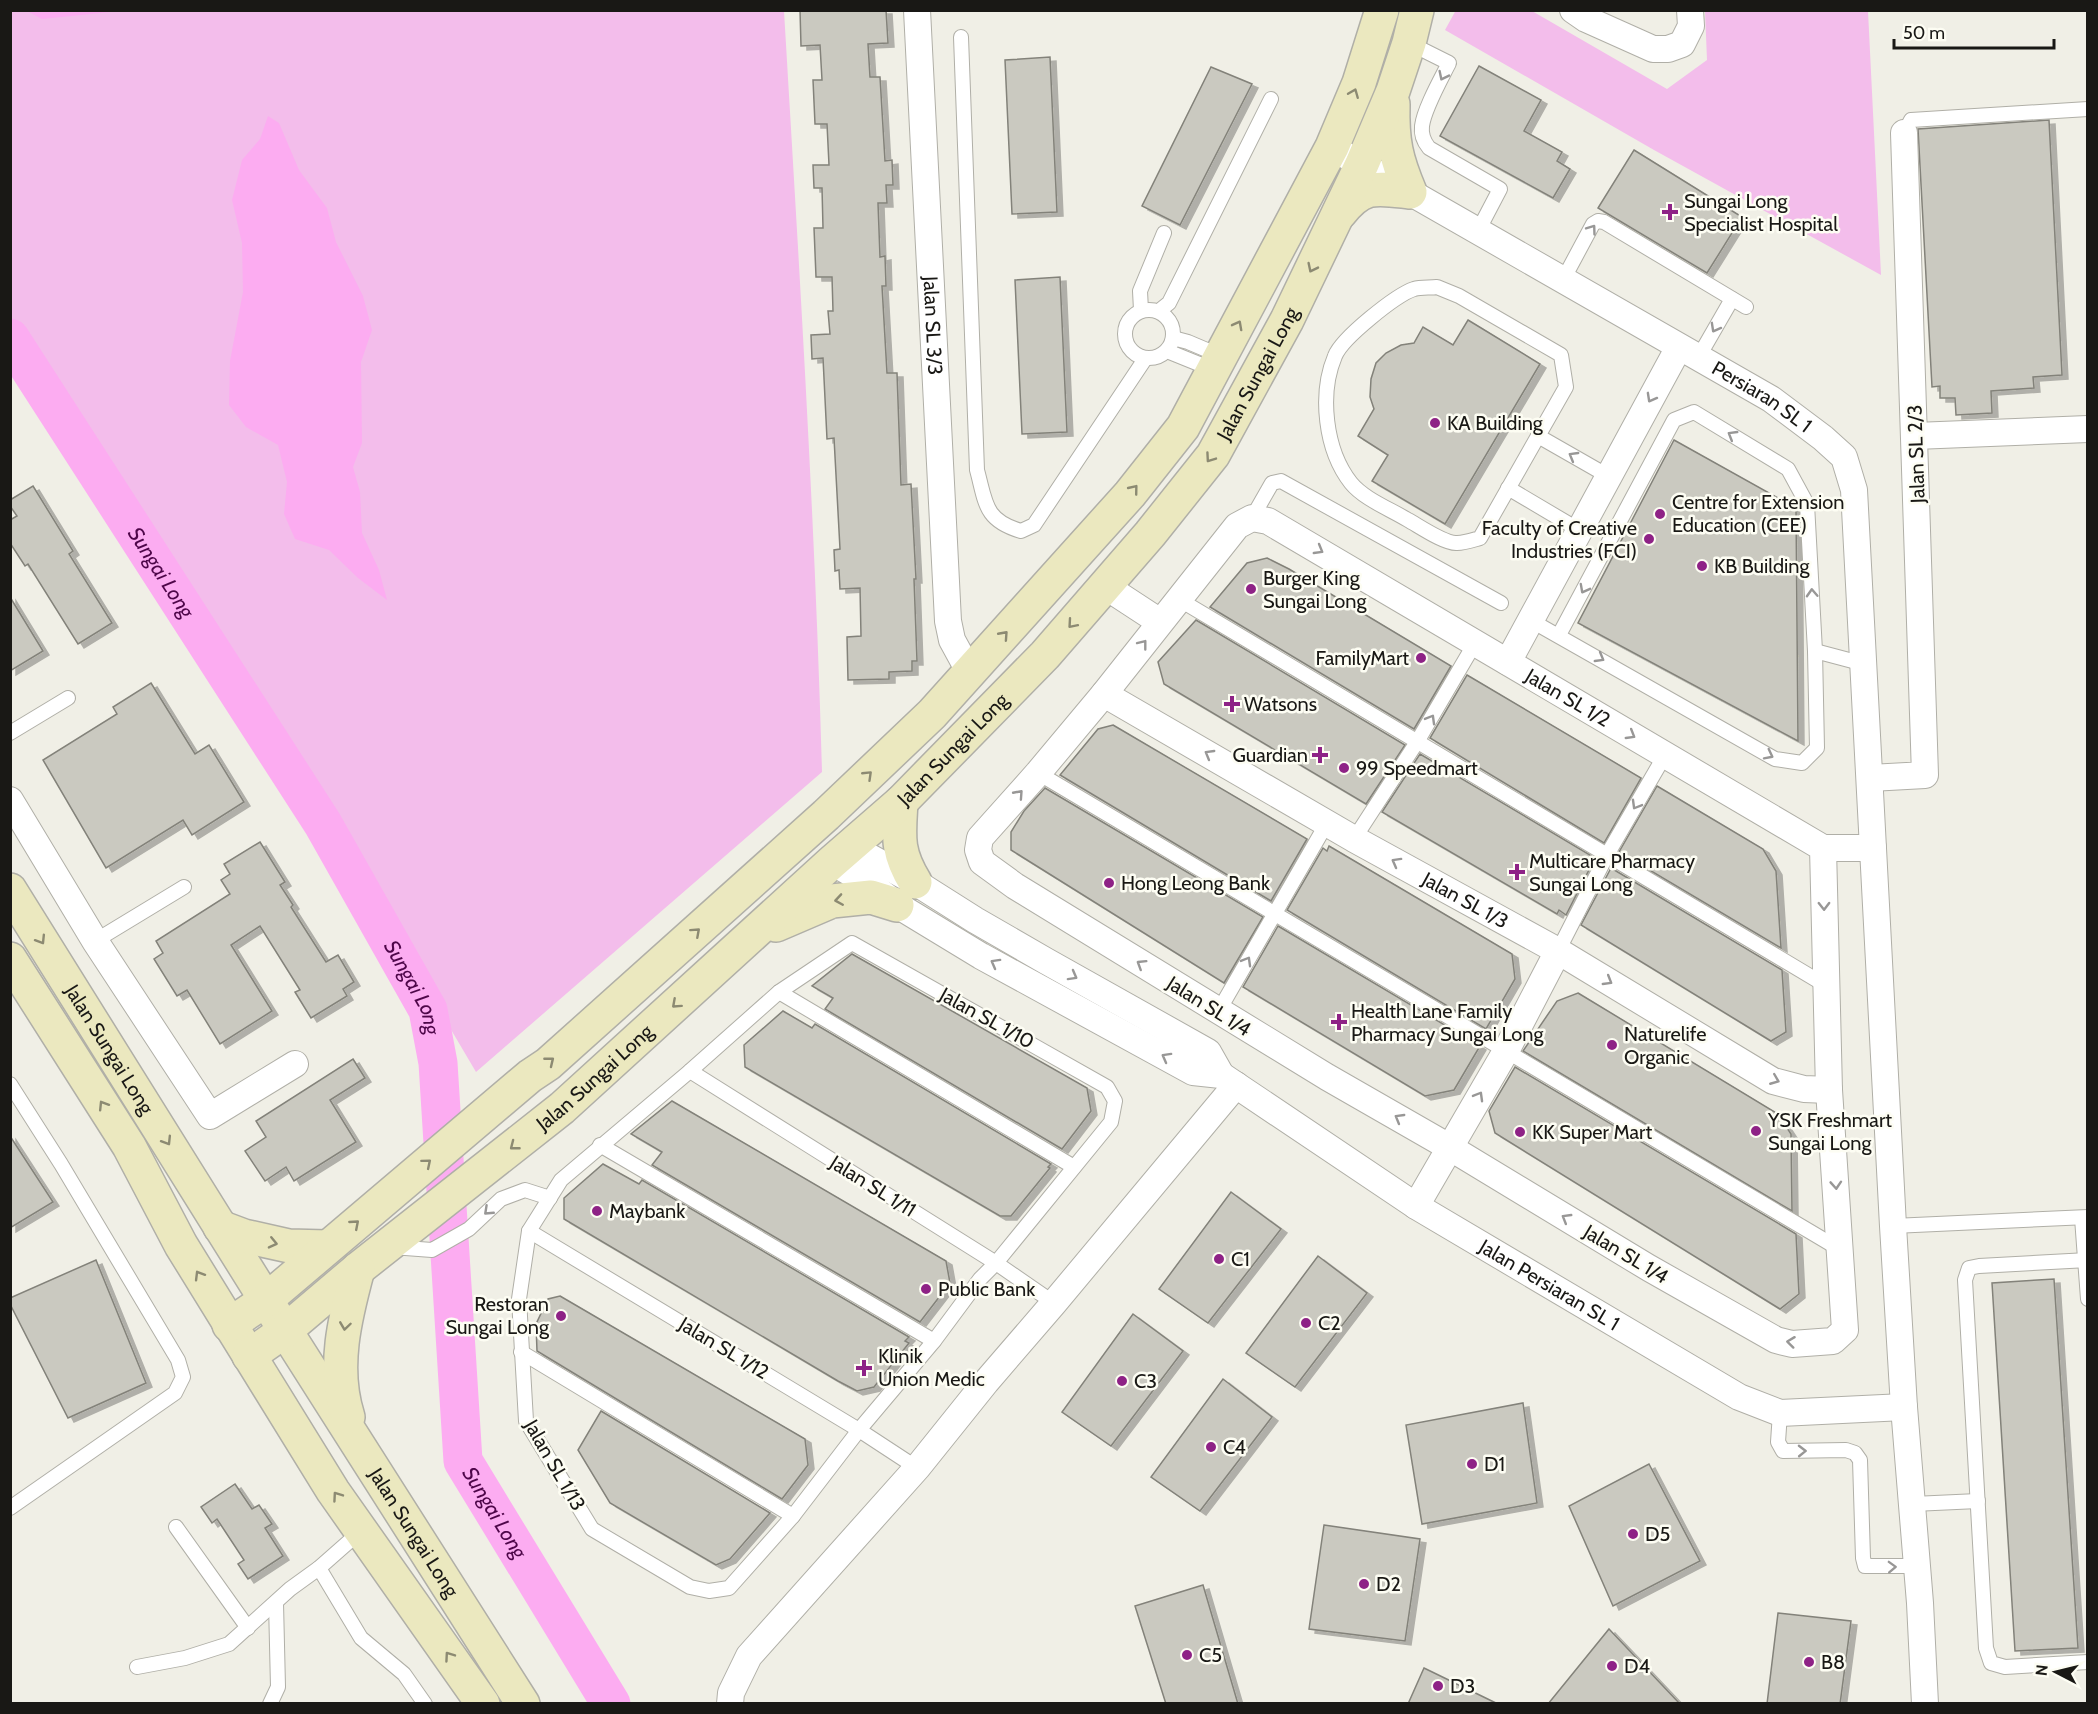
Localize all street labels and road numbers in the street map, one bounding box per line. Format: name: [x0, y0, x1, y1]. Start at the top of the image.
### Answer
street label: Jalan SL 3/3: [918, 275, 948, 376]
street label: Jalan Sungai Long: [1211, 302, 1304, 445]
street label: Persiaran SL 1: [1708, 356, 1817, 437]
street label: Jalan SL 2/3: [1902, 404, 1930, 505]
street label: Jalan SL 1/2: [1520, 663, 1615, 732]
street label: Jalan Sungai Long: [892, 687, 1014, 811]
street label: Jalan SL 1/3: [1417, 866, 1513, 933]
street label: Jalan SL 1/4: [1162, 970, 1256, 1041]
street label: Jalan Sungai Long: [60, 979, 160, 1120]
street label: Jalan SL 1/10: [935, 982, 1038, 1054]
street label: Jalan Sungai Long: [531, 1019, 658, 1136]
street label: Jalan SL 1/11: [825, 1150, 920, 1222]
street label: Jalan SL 1/4: [1578, 1219, 1673, 1289]
street label: Jalan Persiaran SL 1: [1474, 1234, 1624, 1336]
street label: Jalan SL 1/12: [674, 1311, 773, 1384]
street label: Jalan SL 1/13: [519, 1414, 591, 1515]
street label: Jalan Sungai Long: [364, 1463, 464, 1602]

